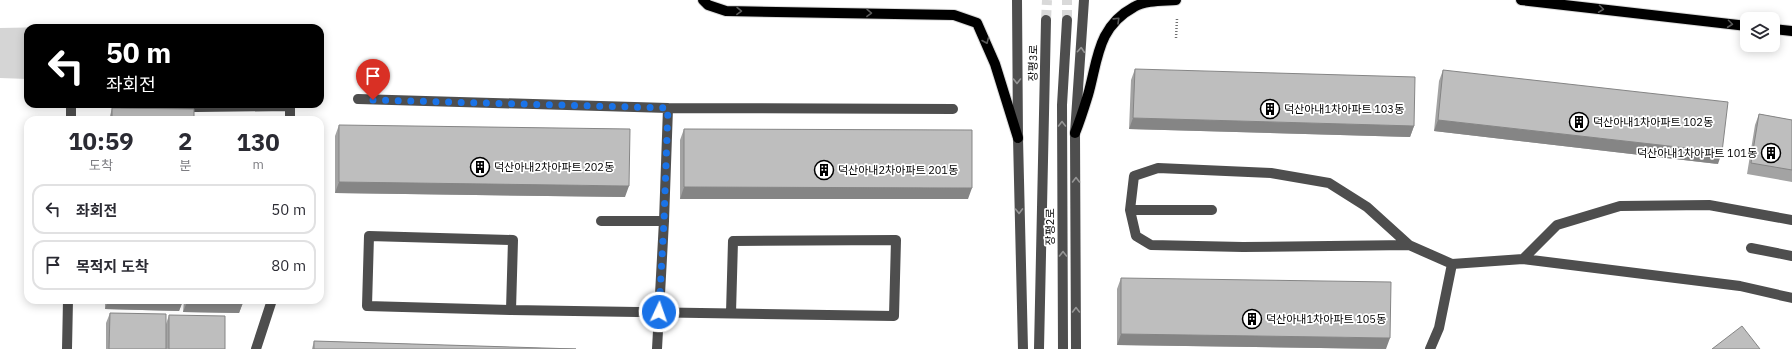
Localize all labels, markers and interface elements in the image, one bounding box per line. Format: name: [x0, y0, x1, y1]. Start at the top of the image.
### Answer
one-way arrow: [1598, 4, 1604, 13]
one-way arrow: [736, 7, 742, 16]
one-way arrow: [866, 9, 872, 18]
map controls: [1740, 12, 1780, 52]
button: layers: [1740, 12, 1780, 52]
one-way arrow: [1112, 17, 1120, 25]
one-way arrow: [1727, 19, 1734, 28]
text: 50 m: [106, 34, 171, 71]
one-way arrow: [981, 37, 989, 44]
icon: left: [40, 40, 92, 92]
street label: 장평3로: [1026, 44, 1040, 82]
one-way arrow: [1077, 47, 1085, 53]
pin: [356, 59, 390, 100]
icon: arrive: [362, 65, 384, 87]
text: 좌회전: [106, 73, 156, 96]
one-way arrow: [1013, 78, 1022, 84]
building icon: 덕산아내1차아파트 103동: [1259, 98, 1281, 120]
place label: 덕산아내1차아파트 103동: [1284, 102, 1404, 116]
building icon: 덕산아내1차아파트 102동: [1568, 111, 1590, 133]
place label: 덕산아내1차아파트 102동: [1593, 115, 1713, 129]
one-way arrow: [1058, 121, 1066, 127]
text: 10:59: [68, 125, 134, 157]
text: 2: [178, 125, 192, 157]
text: 130: [237, 126, 280, 158]
building icon: 덕산아내1차아파트 101동: [1760, 142, 1782, 164]
place label: 덕산아내1차아파트 101동: [1637, 146, 1757, 160]
text: m: [252, 156, 264, 173]
building icon: 덕산아내2차아파트 202동: [469, 156, 491, 178]
text: 도착: [89, 157, 113, 174]
text: 분: [179, 157, 191, 174]
building icon: 덕산아내2차아파트 201동: [813, 159, 835, 181]
place label: 덕산아내2차아파트 202동: [494, 160, 614, 174]
place label: 덕산아내2차아파트 201동: [838, 163, 958, 177]
one-way arrow: [1072, 177, 1080, 183]
icon: left: [42, 198, 64, 220]
text: 50 m: [271, 200, 306, 219]
text: 좌회전: [76, 201, 117, 220]
one-way arrow: [1015, 208, 1024, 214]
street label: 장평2로: [1043, 209, 1057, 245]
one-way arrow: [1059, 251, 1067, 257]
icon: arrive: [42, 254, 64, 276]
text: 80 m: [271, 256, 306, 275]
text: 목적지 도착: [76, 257, 149, 276]
position arrow: [638, 291, 680, 333]
one-way arrow: [1072, 307, 1080, 313]
building icon: 덕산아내1차아파트 105동: [1241, 308, 1263, 330]
place label: 덕산아내1차아파트 105동: [1266, 312, 1386, 326]

